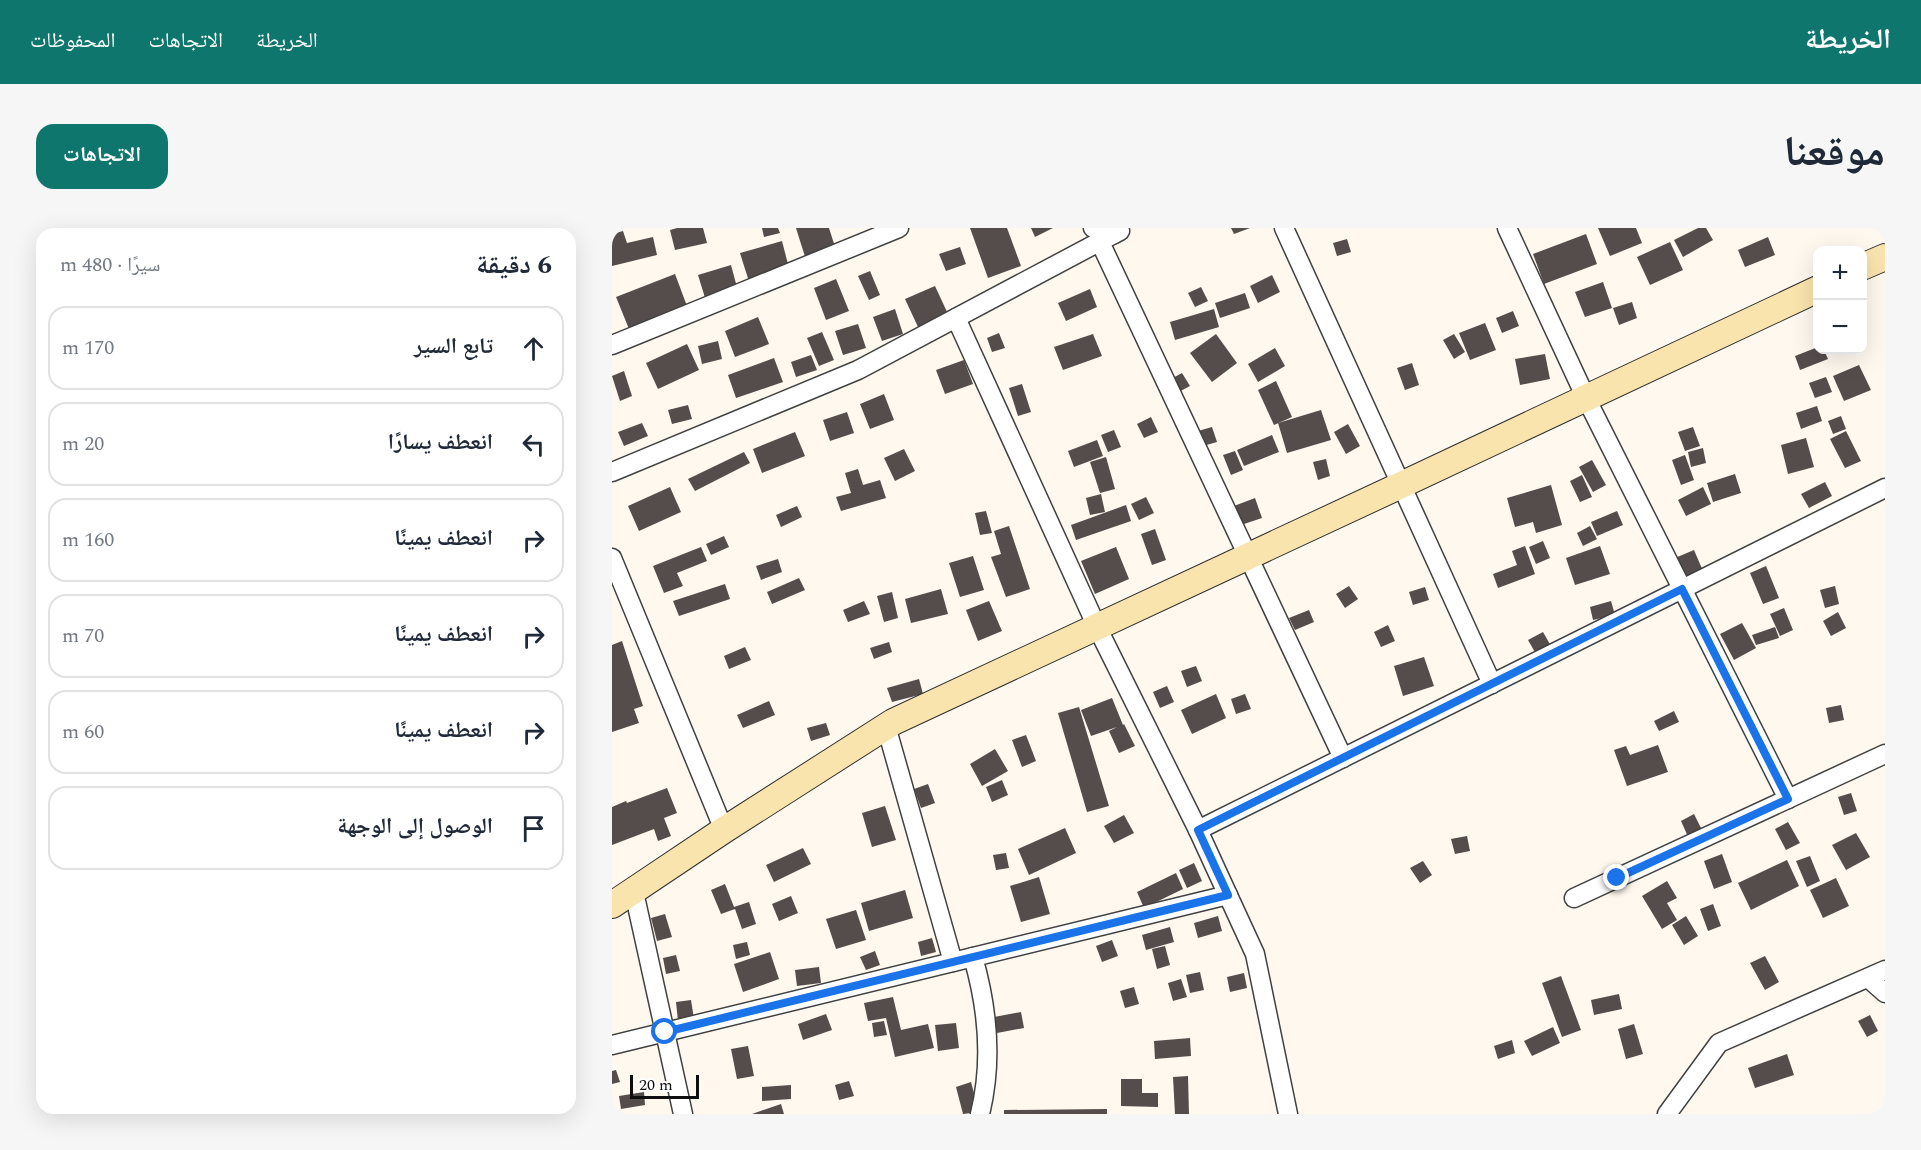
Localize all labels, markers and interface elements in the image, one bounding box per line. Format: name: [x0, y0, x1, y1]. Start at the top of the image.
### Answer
text: الخريطة: [1805, 18, 1891, 61]
text: المحفوظات: [30, 25, 115, 57]
text: الاتجاهات: [148, 25, 223, 57]
text: الخريطة: [256, 25, 318, 57]
text: موقعنا: [1784, 121, 1885, 184]
button: الاتجاهات: [36, 124, 168, 189]
text: 6 دقيقة: [476, 245, 552, 285]
map controls: [1813, 246, 1867, 354]
button: +: [1813, 246, 1867, 300]
text: سيرًا · 480 m: [60, 250, 160, 280]
button: −: [1813, 300, 1867, 354]
text: تابع السير: [414, 330, 493, 363]
icon: ahead: [517, 332, 550, 365]
text: 170 m: [62, 333, 114, 363]
text: انعطف يسارًا: [388, 426, 493, 459]
icon: left: [517, 428, 550, 461]
text: 20 m: [62, 429, 104, 459]
text: انعطف يمينًا: [394, 522, 493, 555]
icon: right: [517, 524, 550, 557]
text: 160 m: [62, 525, 114, 555]
text: انعطف يمينًا: [394, 618, 493, 651]
icon: right: [517, 620, 550, 653]
text: 70 m: [62, 621, 104, 651]
text: انعطف يمينًا: [394, 714, 493, 747]
icon: right: [517, 716, 550, 749]
text: 60 m: [62, 717, 104, 747]
text: الوصول إلى الوجهة: [337, 810, 493, 843]
icon: arrive: [517, 812, 550, 845]
route end: [1603, 864, 1629, 890]
route start: [651, 1018, 677, 1044]
scale bar: [630, 1072, 699, 1100]
text: 20 m: [639, 1073, 673, 1097]

